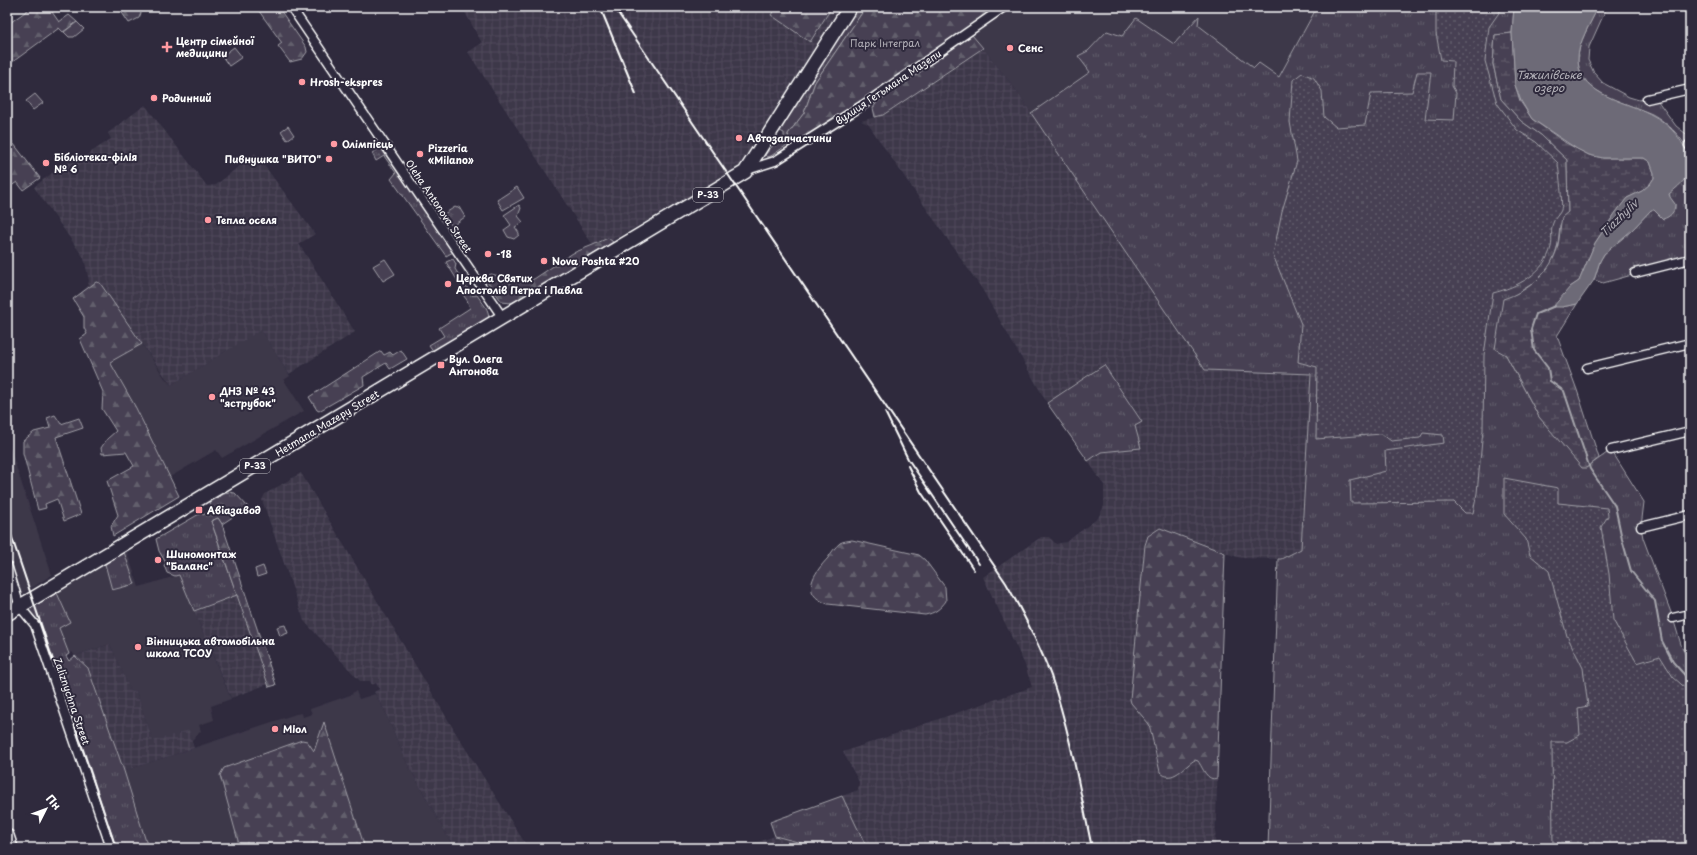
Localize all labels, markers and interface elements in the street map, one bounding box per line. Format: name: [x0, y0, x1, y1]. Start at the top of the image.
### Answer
place label: Центр сімейної медицини: [176, 33, 255, 60]
park label: Парк Інтеграл: [850, 35, 920, 50]
place label: Сенс: [1018, 40, 1043, 55]
marker: Центр сімейної медицини: [161, 41, 173, 53]
marker: Сенс: [1005, 43, 1015, 53]
street label: вулиця Гетьмана Мазепи: [832, 45, 944, 128]
water label: Тяжилівське озеро: [1516, 66, 1583, 96]
place label: Hrosh-ekspres: [310, 74, 383, 89]
marker: Hrosh-ekspres: [297, 77, 307, 87]
place label: Родинний: [162, 90, 212, 105]
marker: Родинний: [149, 93, 159, 103]
place label: Автозапчастини: [747, 130, 832, 145]
marker: Автозапчастини: [734, 133, 744, 143]
place label: Олімпієць: [342, 136, 394, 151]
marker: Олімпієць: [329, 139, 339, 149]
place label: Pizzeria «Milano»: [428, 140, 474, 167]
place label: Бібліотека-філія № 6: [54, 149, 138, 176]
marker: Pizzeria «Milano»: [415, 149, 425, 159]
place label: Пивнушка "ВИТО": [225, 151, 321, 167]
marker: Пивнушка "ВИТО": [324, 154, 334, 164]
street label: Oleha Antonova Street: [403, 156, 476, 255]
marker: Бібліотека-філія № 6: [41, 158, 51, 168]
road number: Р-33: [693, 188, 723, 202]
water label: Tiazhyliv: [1596, 194, 1642, 240]
place label: Тепла оселя: [216, 212, 277, 227]
marker: Тепла оселя: [203, 215, 213, 225]
place label: -18: [496, 246, 512, 261]
marker: -18: [483, 249, 493, 259]
place label: Nova Poshta #20: [552, 253, 640, 268]
marker: Nova Poshta #20: [539, 256, 549, 266]
place label: Церква Святих Апостолів Петра і Павла: [456, 270, 583, 297]
marker: Церква Святих Апостолів Петра і Павла: [443, 279, 453, 289]
place label: Вул. Олега Антонова: [448, 351, 503, 378]
marker: Вул. Олега Антонова: [436, 360, 446, 370]
place label: ДНЗ № 43 "яструбок": [219, 383, 276, 411]
street label: Hetmana Mazepy Street: [272, 386, 381, 460]
marker: ДНЗ № 43 "яструбок": [207, 392, 217, 402]
road number: Р-33: [240, 459, 270, 473]
place label: Авіазавод: [206, 502, 261, 517]
marker: Авіазавод: [194, 505, 204, 515]
place label: Шиномонтаж "Баланс": [166, 546, 236, 573]
marker: Шиномонтаж "Баланс": [153, 555, 163, 565]
place label: Вінницька автомобільна школа ТСОУ: [146, 633, 275, 660]
marker: Вінницька автомобільна школа ТСОУ: [133, 642, 143, 652]
street label: Zaliznychna Street: [50, 655, 94, 747]
place label: Міол: [283, 721, 307, 736]
marker: Міол: [270, 724, 280, 734]
north arrow: [26, 789, 66, 829]
text: Пн: [42, 790, 65, 814]

